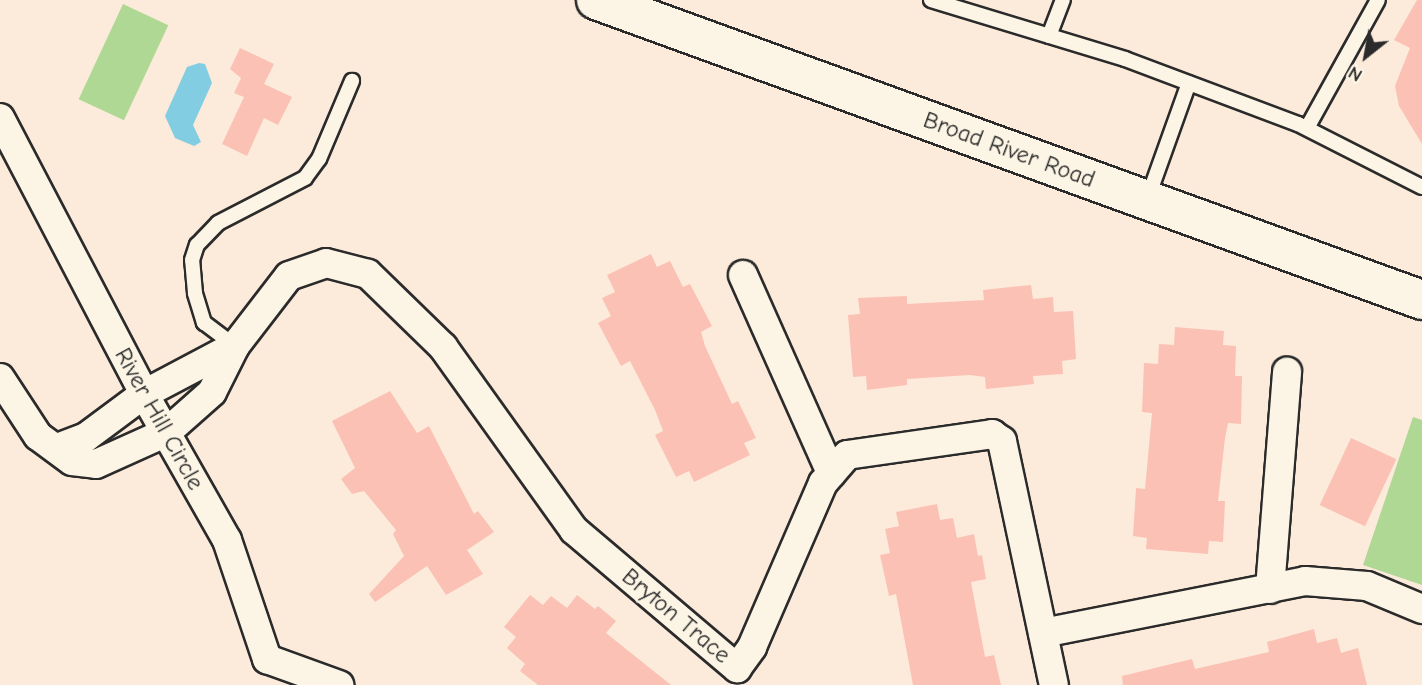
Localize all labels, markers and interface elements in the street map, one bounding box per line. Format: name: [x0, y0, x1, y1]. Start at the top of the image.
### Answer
north arrow: [1331, 21, 1401, 91]
text: N: [1344, 61, 1366, 87]
street label: Broad River Road: [919, 106, 1099, 194]
street label: River Hill Circle: [108, 343, 210, 495]
street label: Bryton Trace: [616, 562, 736, 670]

